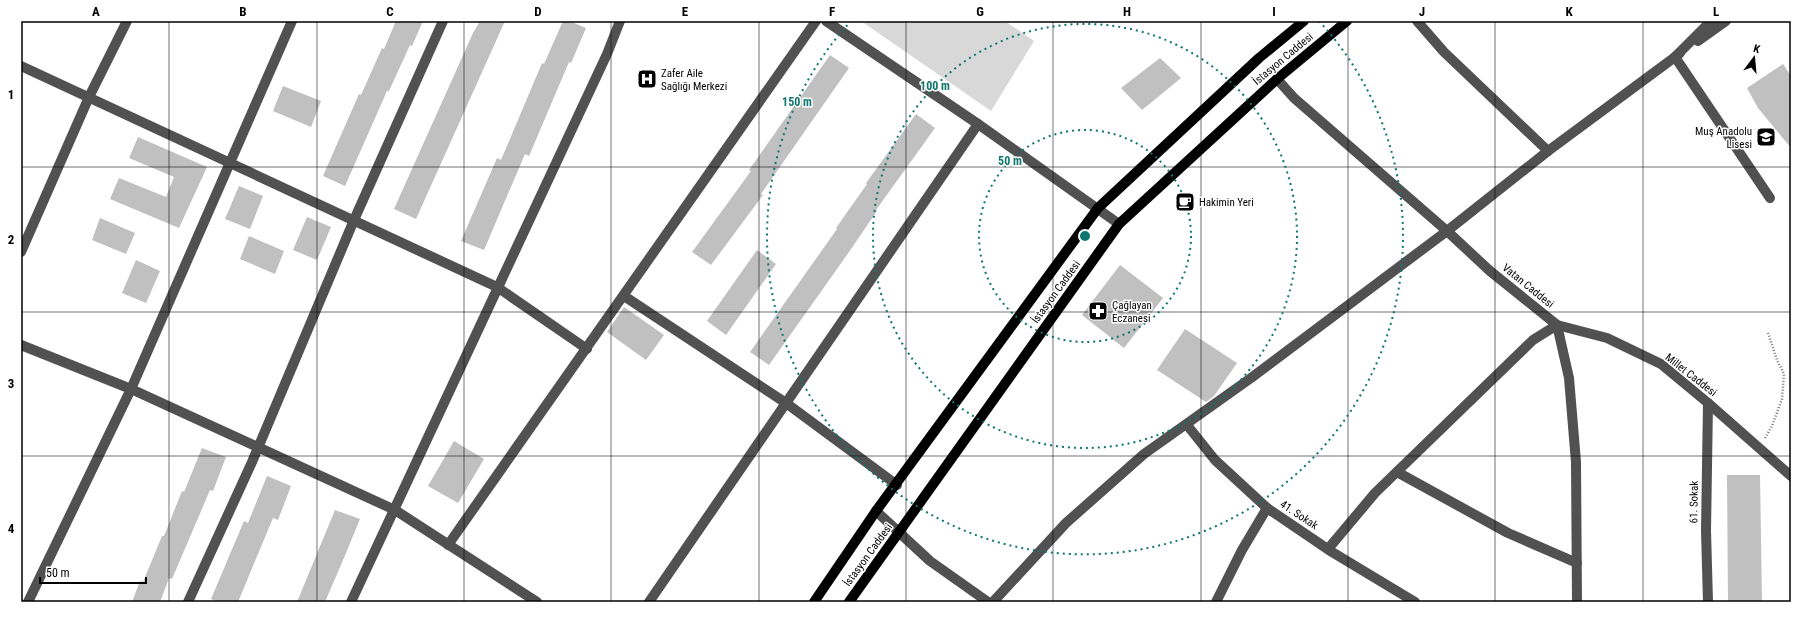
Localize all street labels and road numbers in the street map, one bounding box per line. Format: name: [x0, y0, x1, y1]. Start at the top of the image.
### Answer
street label: İstasyon Caddesi: [1250, 30, 1316, 88]
street label: İstasyon Caddesi: [1029, 258, 1083, 326]
street label: Vatan Caddesi: [1500, 261, 1556, 311]
street label: Millet Caddesi: [1663, 351, 1719, 399]
street label: 61. Sokak: [1687, 481, 1701, 523]
street label: 41. Sokak: [1278, 498, 1320, 532]
street label: İstasyon Caddesi: [841, 521, 895, 589]

